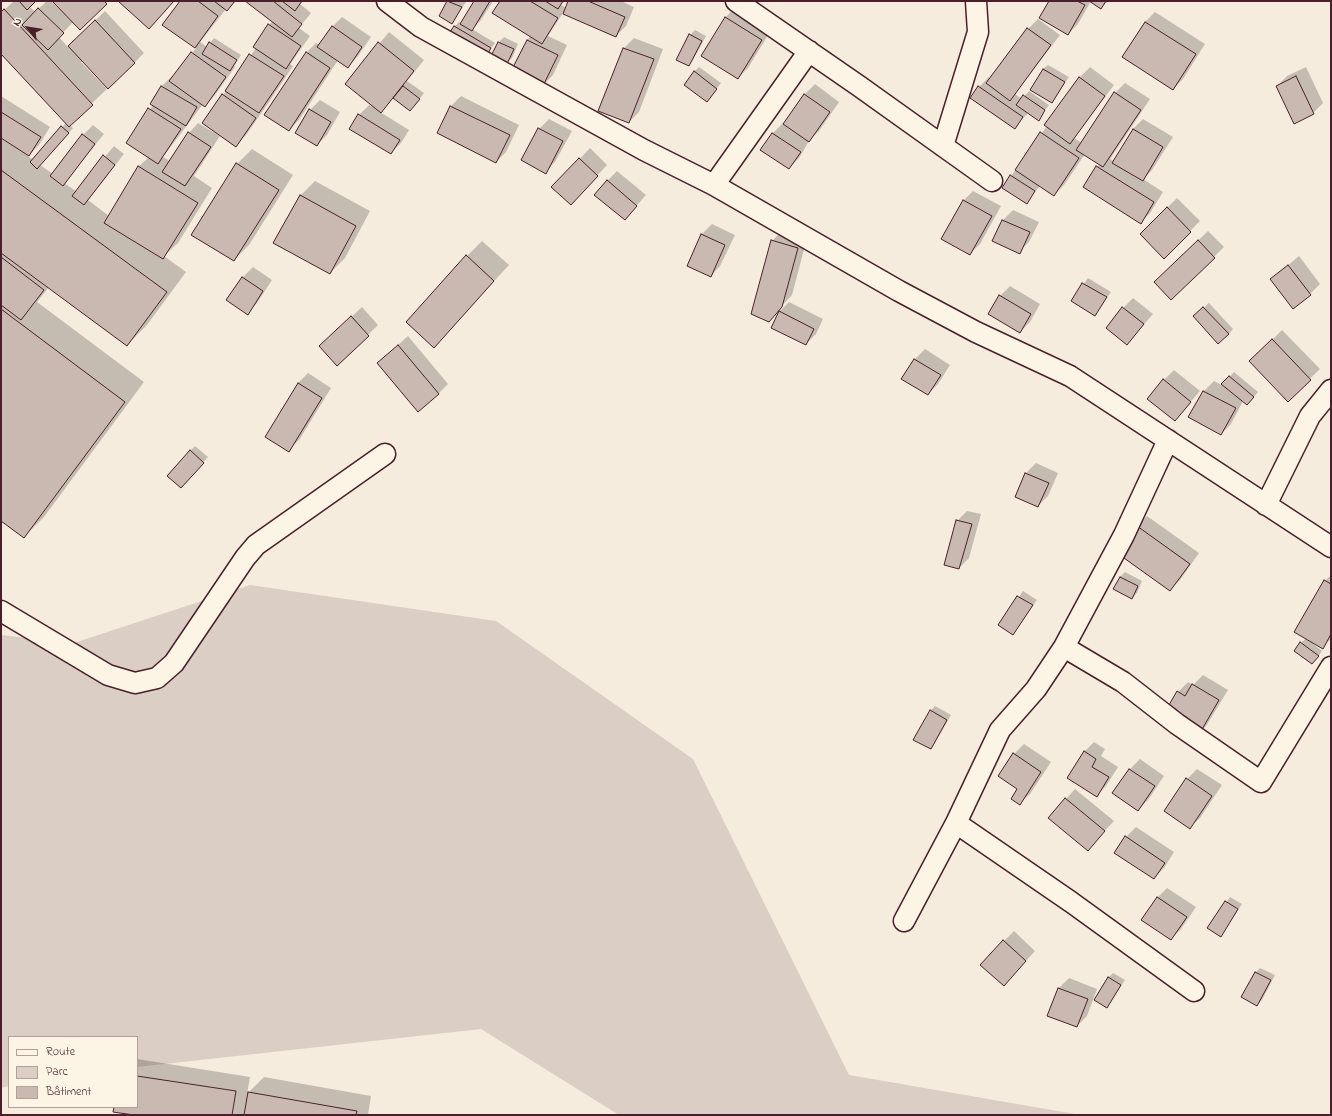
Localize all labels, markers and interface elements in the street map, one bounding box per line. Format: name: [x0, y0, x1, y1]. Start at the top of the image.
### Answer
north arrow: [8, 8, 48, 48]
text: N: [9, 15, 26, 29]
legend: [8, 1036, 138, 1108]
text: Route: [46, 1043, 75, 1061]
text: Parc: [46, 1063, 68, 1081]
text: Bâtiment: [46, 1083, 91, 1101]

